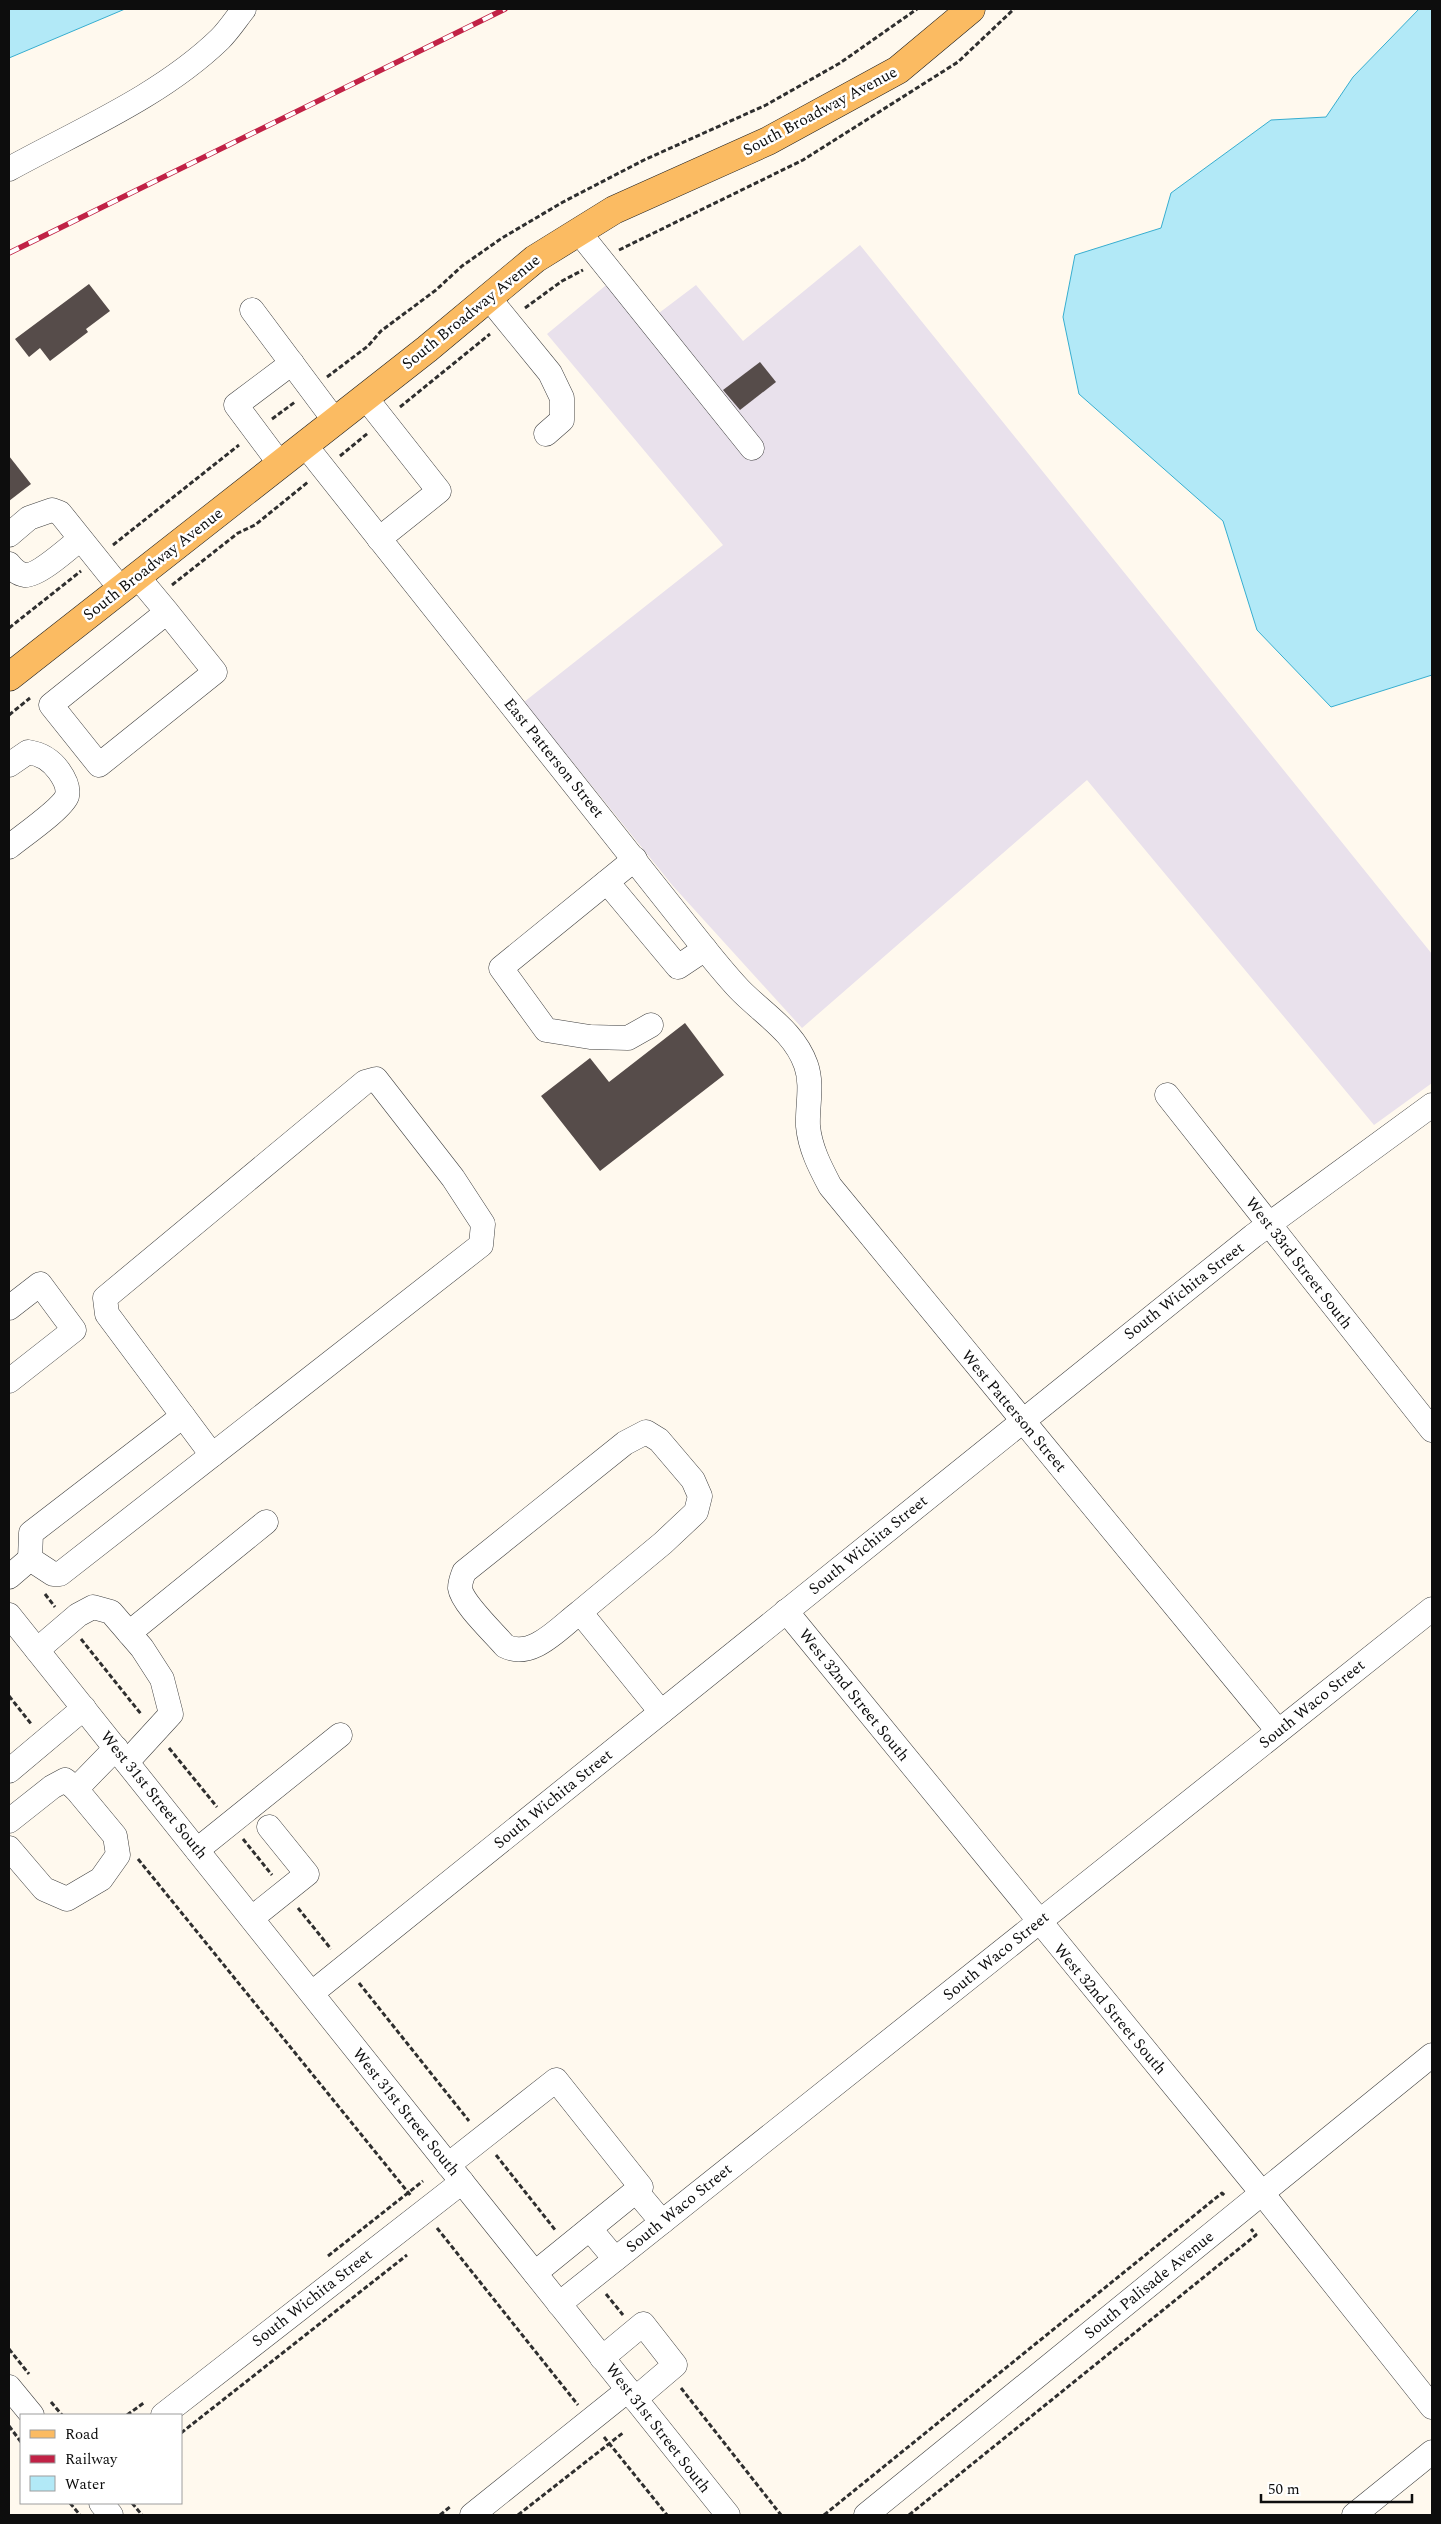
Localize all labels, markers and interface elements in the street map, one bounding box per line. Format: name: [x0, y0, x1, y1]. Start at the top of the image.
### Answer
street label: South Broadway Avenue: [738, 60, 902, 162]
street label: South Broadway Avenue: [397, 249, 545, 375]
street label: South Broadway Avenue: [78, 502, 228, 626]
street label: East Patterson Street: [498, 693, 610, 824]
street label: West 33rd Street South: [1240, 1192, 1358, 1334]
street label: South Wichita Street: [1119, 1236, 1250, 1346]
street label: West Patterson Street: [955, 1344, 1073, 1478]
street label: South Wichita Street: [803, 1489, 933, 1601]
street label: West 32nd Street South: [793, 1623, 915, 1767]
street label: South Waco Street: [1254, 1653, 1371, 1755]
street label: West 31st Street South: [95, 1726, 213, 1864]
street label: South Wichita Street: [488, 1743, 618, 1855]
street label: South Waco Street: [938, 1905, 1055, 2007]
street label: West 32nd Street South: [1048, 1938, 1172, 2080]
street label: West 31st Street South: [347, 2043, 465, 2181]
street label: South Waco Street: [621, 2157, 738, 2259]
street label: South Palisade Avenue: [1079, 2225, 1219, 2345]
street label: South Wichita Street: [247, 2243, 378, 2353]
street label: West 31st Street South: [599, 2358, 717, 2498]
legend: [20, 2414, 182, 2504]
text: Road: [65, 2423, 99, 2446]
text: Railway: [65, 2448, 118, 2471]
scale bar: [1261, 2472, 1412, 2504]
text: Water: [65, 2473, 105, 2496]
text: 50 m: [1268, 2478, 1300, 2501]

